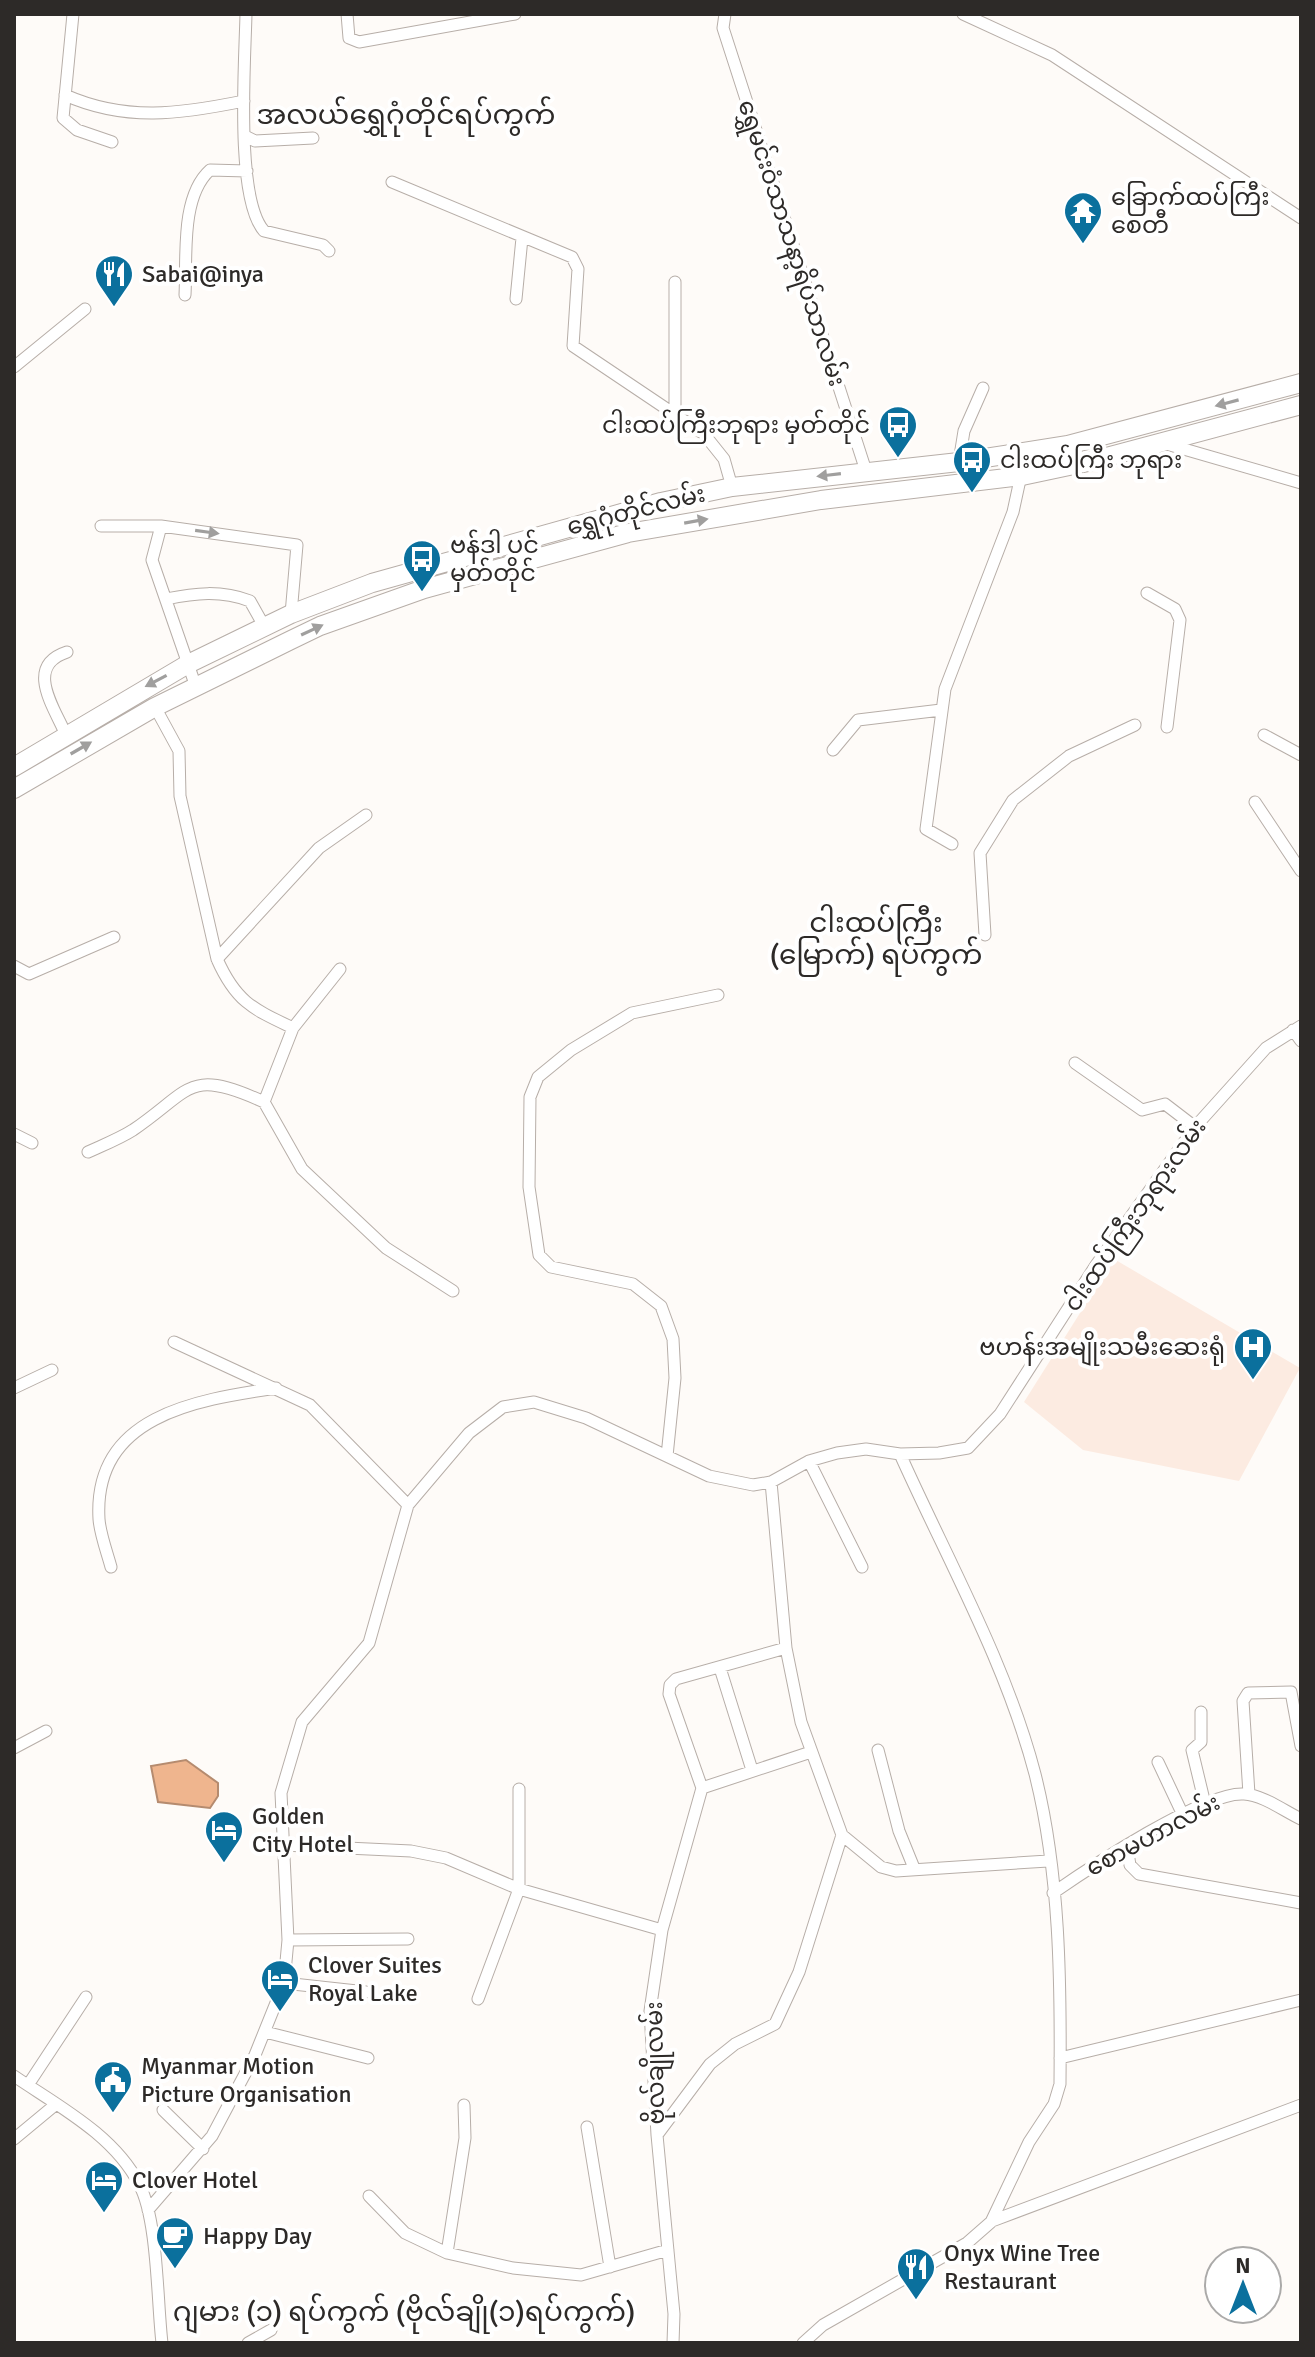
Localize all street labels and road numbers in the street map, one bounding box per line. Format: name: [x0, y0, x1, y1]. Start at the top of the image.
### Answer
street label: ရွှေမင်းဝံသာသနာ့ရိပ်သာလမ်း: [728, 96, 854, 391]
street label: ရွှေဂုံတိုင်လမ်း: [563, 477, 709, 546]
street label: ငါးထပ်ကြီးဘုရားလမ်း: [1056, 1112, 1216, 1320]
street label: စောမဟာလမ်း: [1080, 1786, 1225, 1883]
street label: ဗိုလ်ချိုလမ်း: [638, 2001, 675, 2125]

